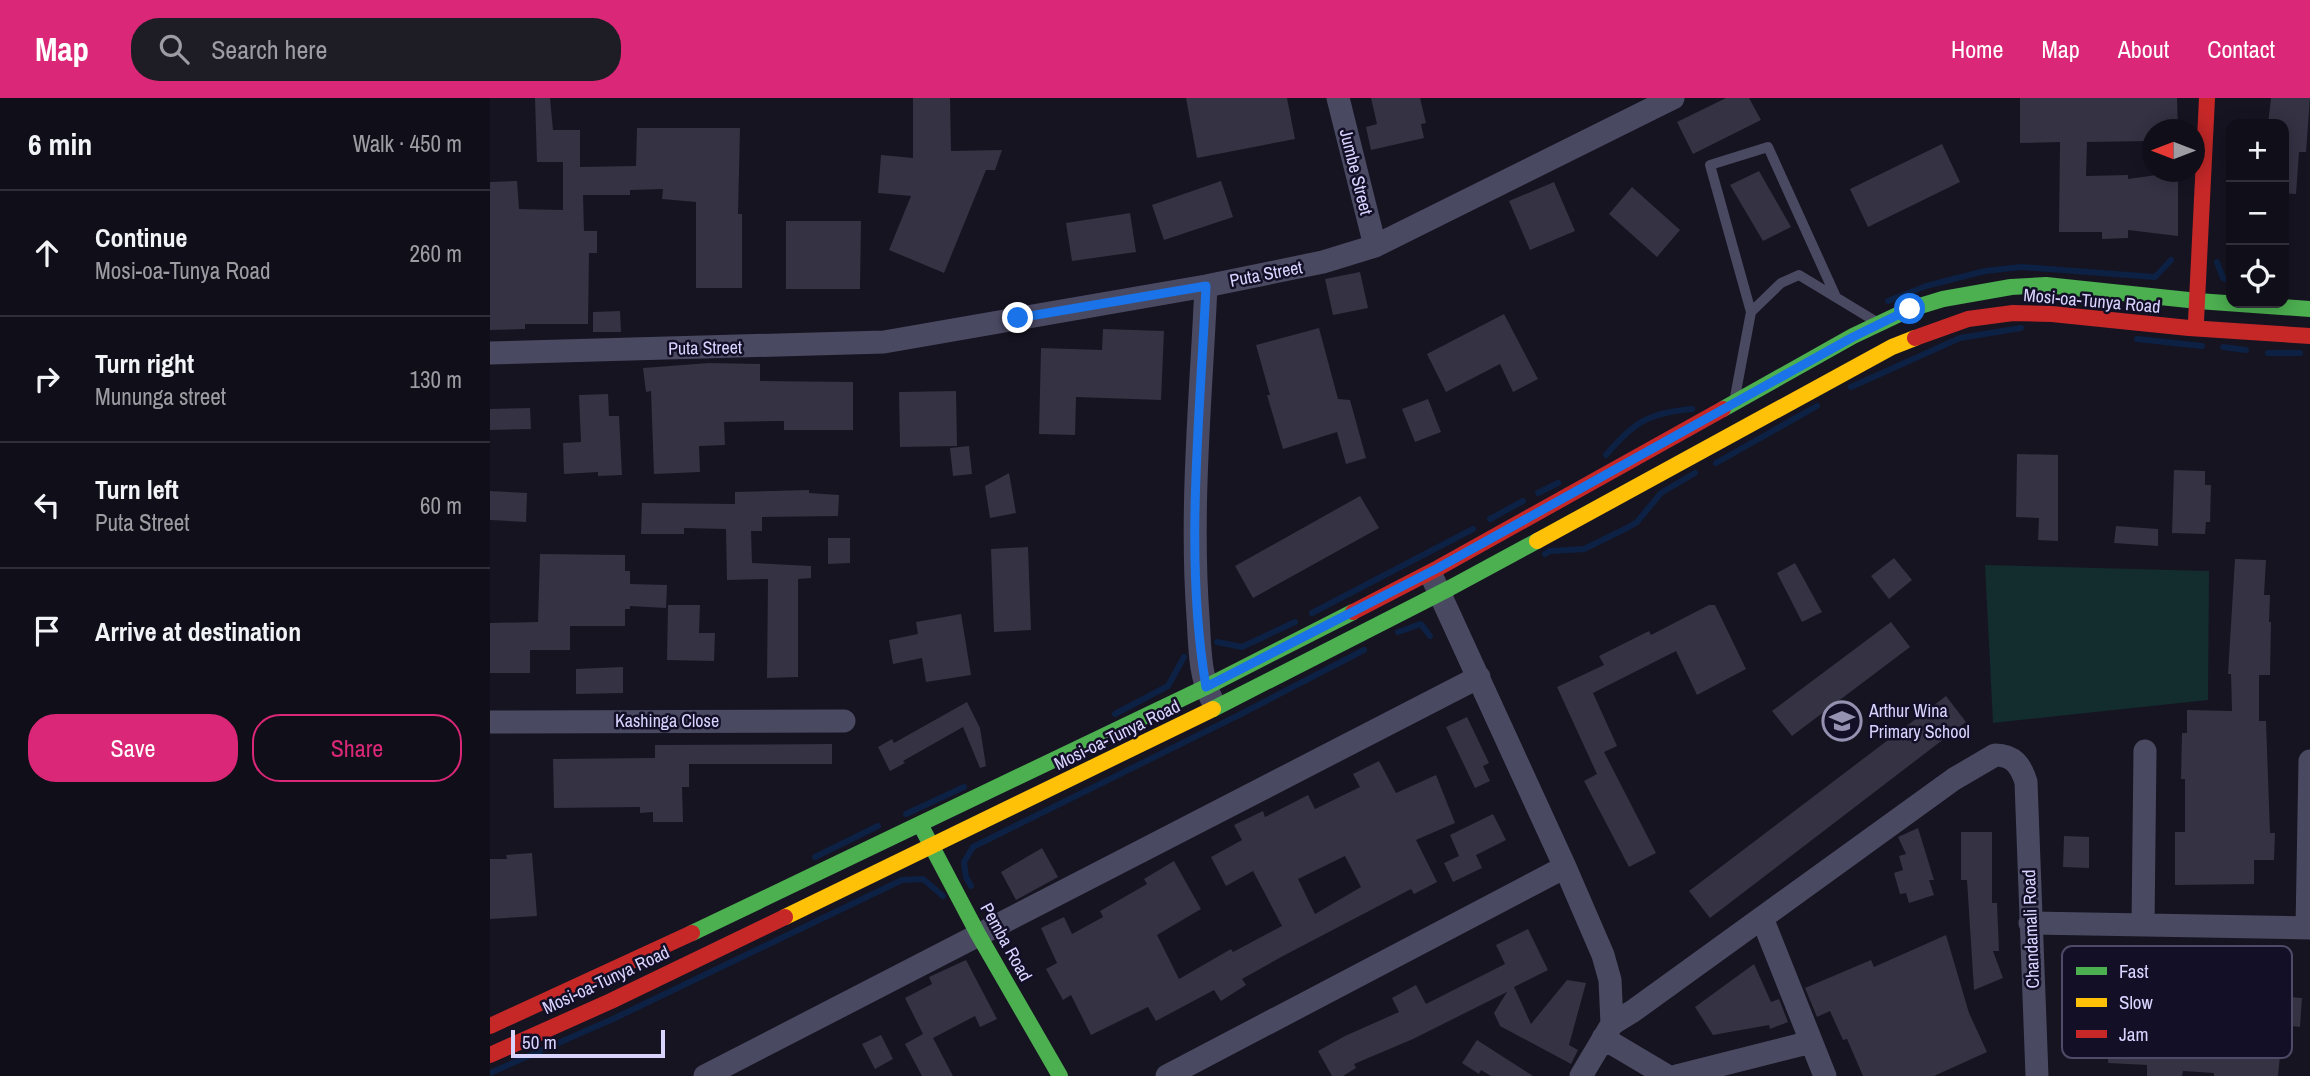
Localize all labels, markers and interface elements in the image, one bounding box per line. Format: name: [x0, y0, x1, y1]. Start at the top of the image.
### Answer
search box: [131, 18, 621, 81]
text: Map: [35, 27, 89, 71]
icon: search: [155, 30, 193, 68]
text: Search here: [211, 32, 327, 67]
text: Home: [1951, 33, 2003, 65]
text: Map: [2041, 33, 2080, 65]
text: About: [2118, 33, 2169, 65]
text: Contact: [2207, 33, 2275, 65]
north arrow: [2142, 119, 2205, 182]
map controls: [2226, 119, 2289, 308]
button: +: [2226, 119, 2289, 182]
text: 6 min: [28, 124, 92, 164]
street label: Jumbe Street: [1334, 126, 1379, 217]
text: Walk · 450 m: [353, 128, 462, 159]
button: −: [2226, 182, 2289, 245]
text: Continue: [95, 220, 187, 255]
icon: ahead: [28, 234, 66, 272]
text: 260 m: [410, 238, 462, 269]
button: locate: [2226, 245, 2289, 308]
street label: Puta Street: [1227, 254, 1305, 293]
text: Mosi-oa-Tunya Road: [95, 255, 271, 286]
street label: Mosi-oa-Tunya Road: [2023, 282, 2162, 319]
route start: [1894, 293, 1925, 324]
route end: [1002, 302, 1033, 333]
street label: Puta Street: [668, 334, 742, 361]
text: Turn right: [95, 346, 194, 381]
icon: right: [28, 360, 66, 398]
text: 130 m: [410, 364, 462, 395]
text: Mununga street: [95, 381, 226, 412]
text: Turn left: [95, 472, 179, 507]
icon: left: [28, 486, 66, 524]
text: 60 m: [420, 490, 462, 521]
text: Puta Street: [95, 507, 189, 538]
icon: arrive: [28, 612, 66, 650]
text: Arrive at destination: [95, 614, 301, 649]
street label: Mosi-oa-Tunya Road: [1050, 693, 1184, 776]
place label: Arthur Wina Primary School: [1868, 698, 1970, 744]
school or university icon: Arthur Wina Primary School: [1821, 700, 1863, 742]
street label: Kashinga Close: [615, 708, 719, 733]
button: Save: [28, 714, 238, 782]
button: Share: [252, 714, 462, 782]
street label: Chandamali Road: [2016, 869, 2045, 989]
street label: Pemba Road: [975, 898, 1038, 985]
street label: Mosi-oa-Tunya Road: [538, 939, 673, 1020]
legend: [2062, 946, 2292, 1058]
text: Fast: [2119, 958, 2149, 984]
text: Slow: [2119, 989, 2154, 1015]
text: Jam: [2119, 1021, 2148, 1047]
scale bar: [511, 1027, 665, 1059]
text: 50 m: [522, 1029, 557, 1055]

